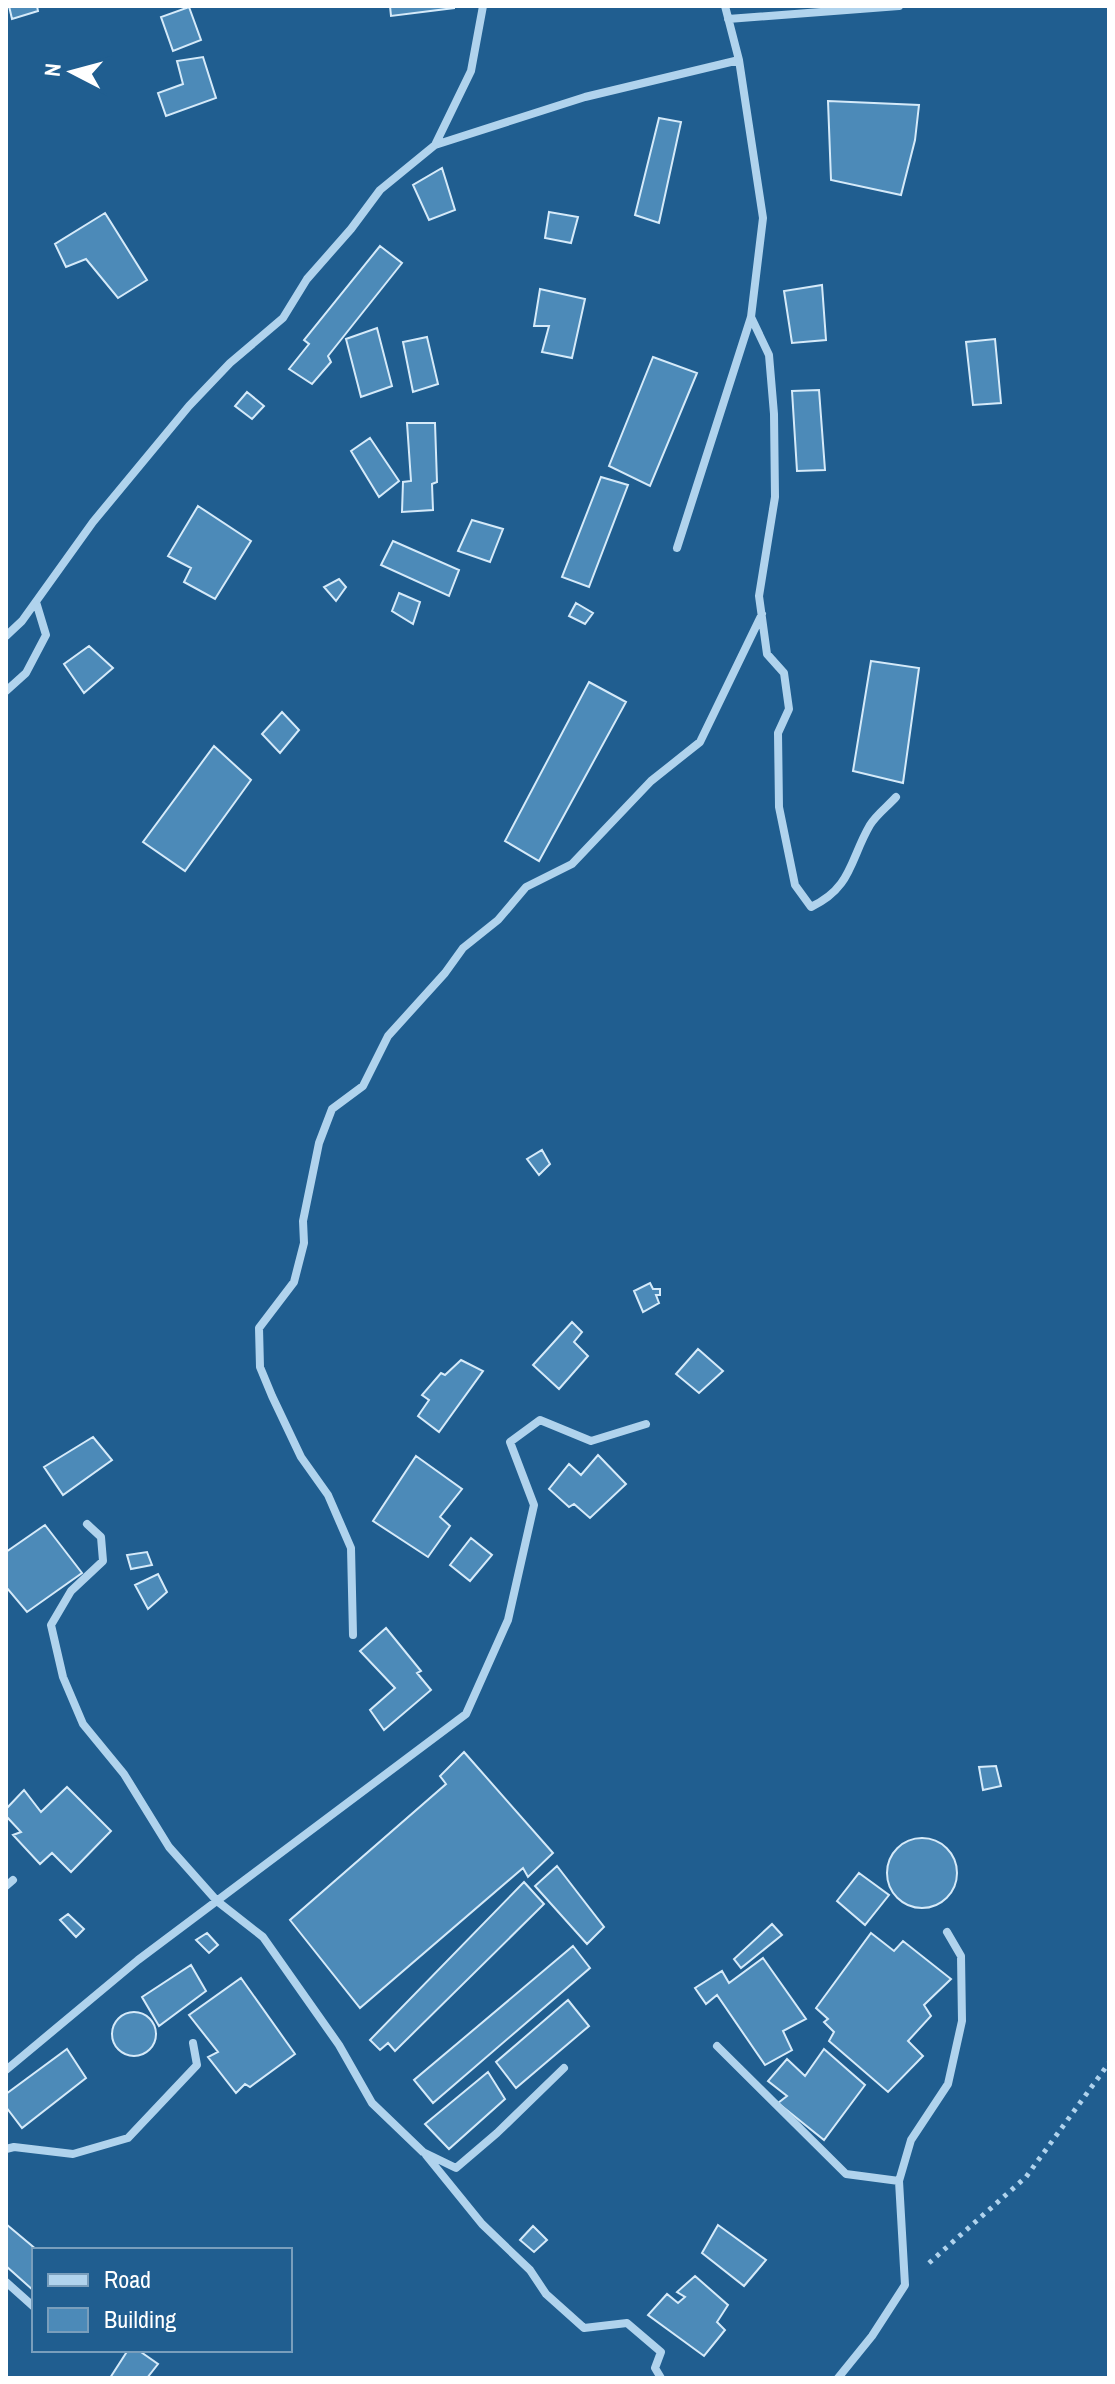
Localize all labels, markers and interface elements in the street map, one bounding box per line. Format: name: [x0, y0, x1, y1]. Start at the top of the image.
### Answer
north arrow: [32, 32, 112, 112]
text: N: [37, 62, 68, 78]
legend: [32, 2248, 292, 2352]
text: Road: [104, 2263, 151, 2295]
text: Building: [104, 2303, 176, 2335]

